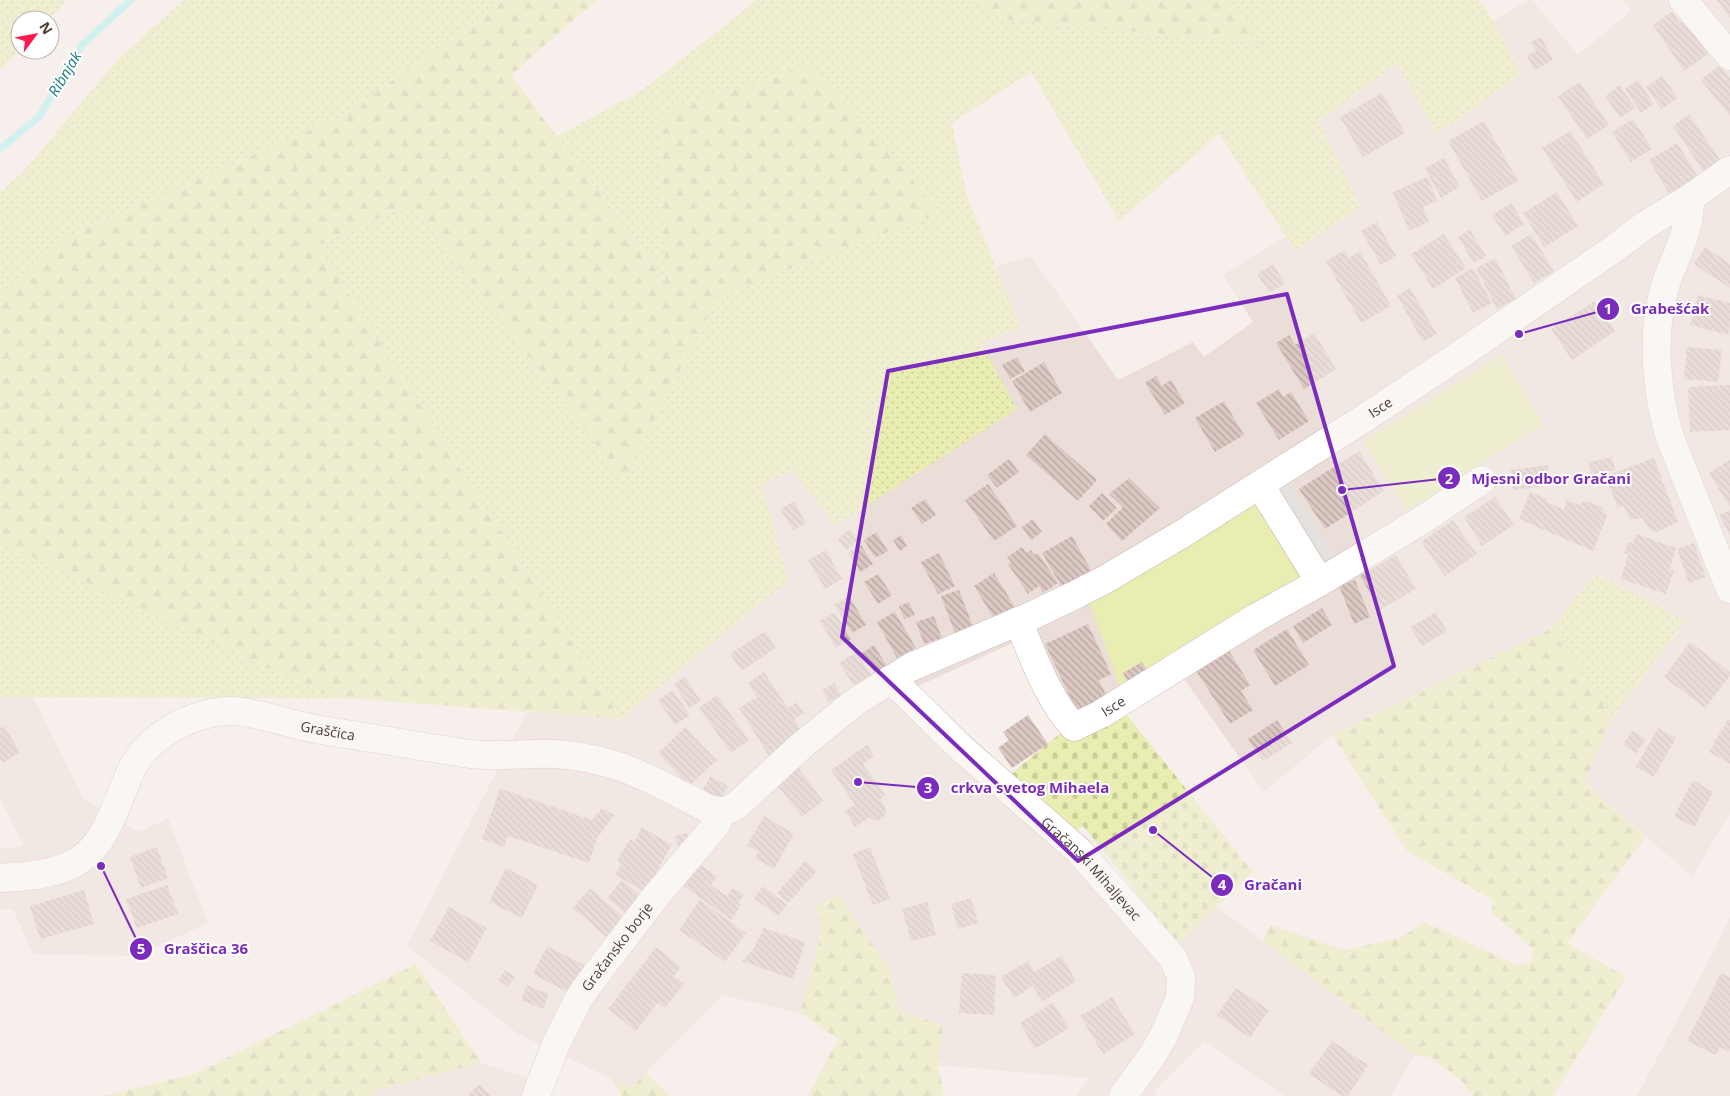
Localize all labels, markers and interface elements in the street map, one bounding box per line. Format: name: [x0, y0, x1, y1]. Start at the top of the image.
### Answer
north arrow: [10, 10, 60, 60]
text: N: [35, 18, 58, 38]
water label: Ribnjak: [43, 47, 86, 100]
callout: Grabešćak: [1596, 294, 1719, 324]
text: 1: [1604, 298, 1612, 318]
text: Grabešćak: [1631, 298, 1710, 318]
street label: Isce: [1364, 392, 1396, 422]
callout: Mjesni odbor Gračani: [1437, 463, 1641, 493]
text: 2: [1445, 468, 1454, 488]
text: Mjesni odbor Gračani: [1471, 468, 1631, 488]
street label: Isce: [1097, 691, 1129, 721]
street label: Graščica: [299, 716, 356, 744]
callout: crkva svetog Mihaela: [916, 773, 1119, 803]
text: 3: [924, 777, 932, 797]
text: crkva svetog Mihaela: [951, 777, 1109, 797]
street label: Gračanski Mihaljevac: [1037, 812, 1146, 924]
callout: Gračani: [1209, 870, 1312, 900]
text: 4: [1218, 874, 1227, 894]
text: Gračani: [1244, 874, 1302, 894]
street label: Gračansko borje: [577, 898, 657, 995]
callout: Graščica 36: [129, 934, 258, 964]
text: 5: [137, 938, 145, 958]
text: Graščica 36: [164, 938, 249, 958]

